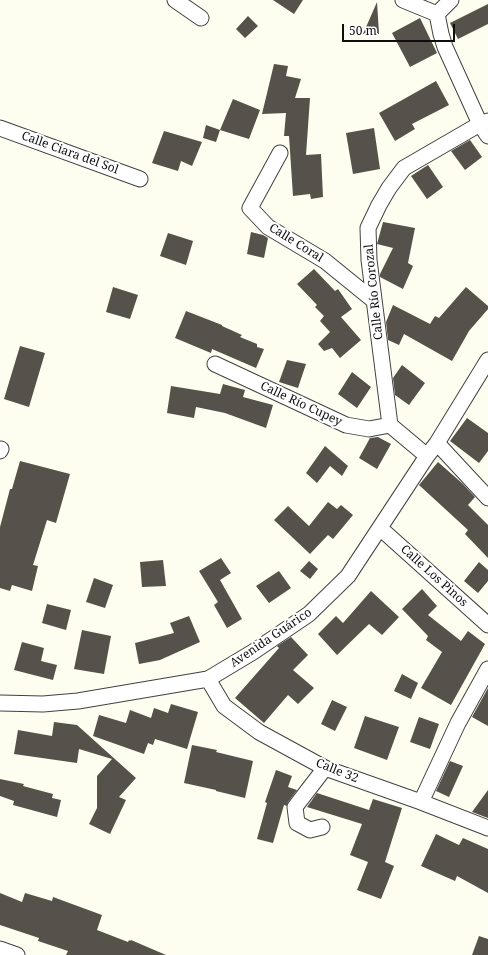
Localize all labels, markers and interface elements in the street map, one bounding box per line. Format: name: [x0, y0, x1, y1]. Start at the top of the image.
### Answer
scale bar: [344, 16, 457, 42]
text: 50 m: [349, 22, 377, 39]
street label: Calle Ciara del Sol: [20, 129, 120, 177]
street label: Calle Coral: [266, 221, 326, 265]
street label: Calle Río Corozal: [362, 243, 386, 341]
street label: Calle Río Cupey: [258, 379, 344, 429]
street label: Calle Los Pinos: [398, 542, 470, 610]
street label: Avenida Guárico: [228, 605, 314, 671]
street label: Calle 32: [314, 756, 360, 786]

